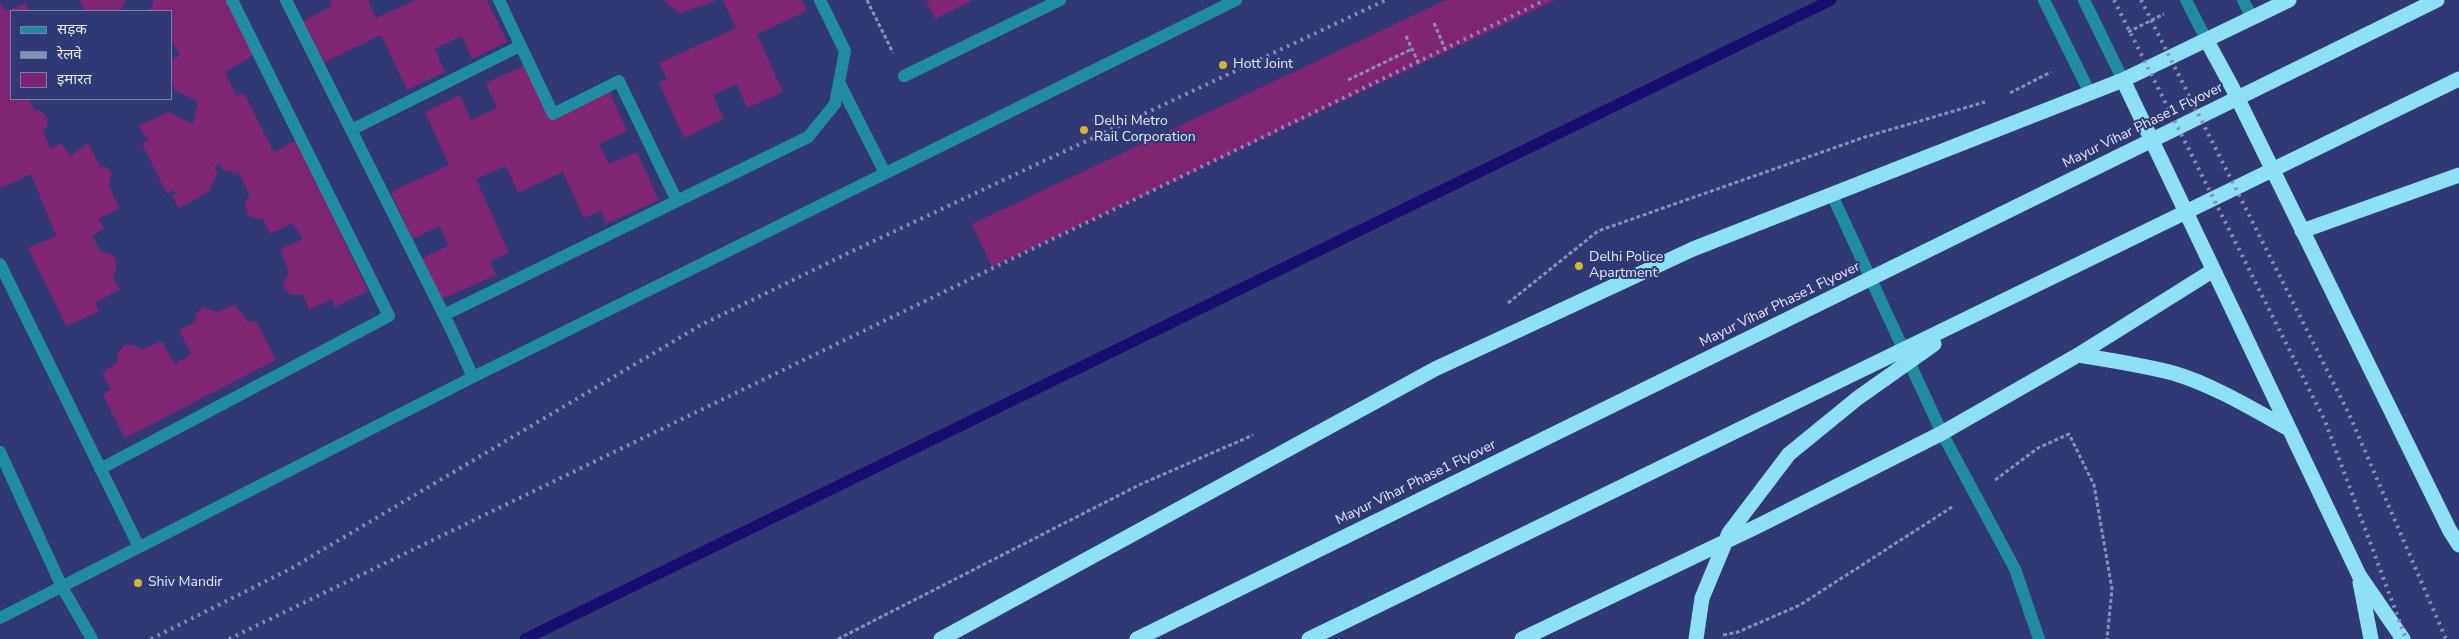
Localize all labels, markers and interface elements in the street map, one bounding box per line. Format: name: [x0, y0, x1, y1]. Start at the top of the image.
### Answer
legend: [10, 10, 172, 100]
text: सड़क: [57, 19, 87, 39]
text: रेलवे: [57, 44, 82, 64]
place label: Hott Joint: [1233, 57, 1293, 73]
marker: Hott Joint: [1217, 59, 1229, 71]
text: इमारत: [57, 69, 92, 89]
street label: Mayur Vihar Phase1 Flyover: [2060, 80, 2226, 172]
place label: Delhi Metro Rail Corporation: [1094, 114, 1196, 146]
marker: Delhi Metro Rail Corporation: [1078, 124, 1090, 136]
place label: Delhi Police Apartment: [1589, 250, 1663, 282]
street label: Mayur Vihar Phase1 Flyover: [1697, 259, 1863, 351]
marker: Delhi Police Apartment: [1573, 260, 1585, 272]
street label: Mayur Vihar Phase1 Flyover: [1333, 437, 1499, 529]
place label: Shiv Mandir: [148, 575, 222, 591]
marker: Shiv Mandir: [132, 577, 144, 589]

